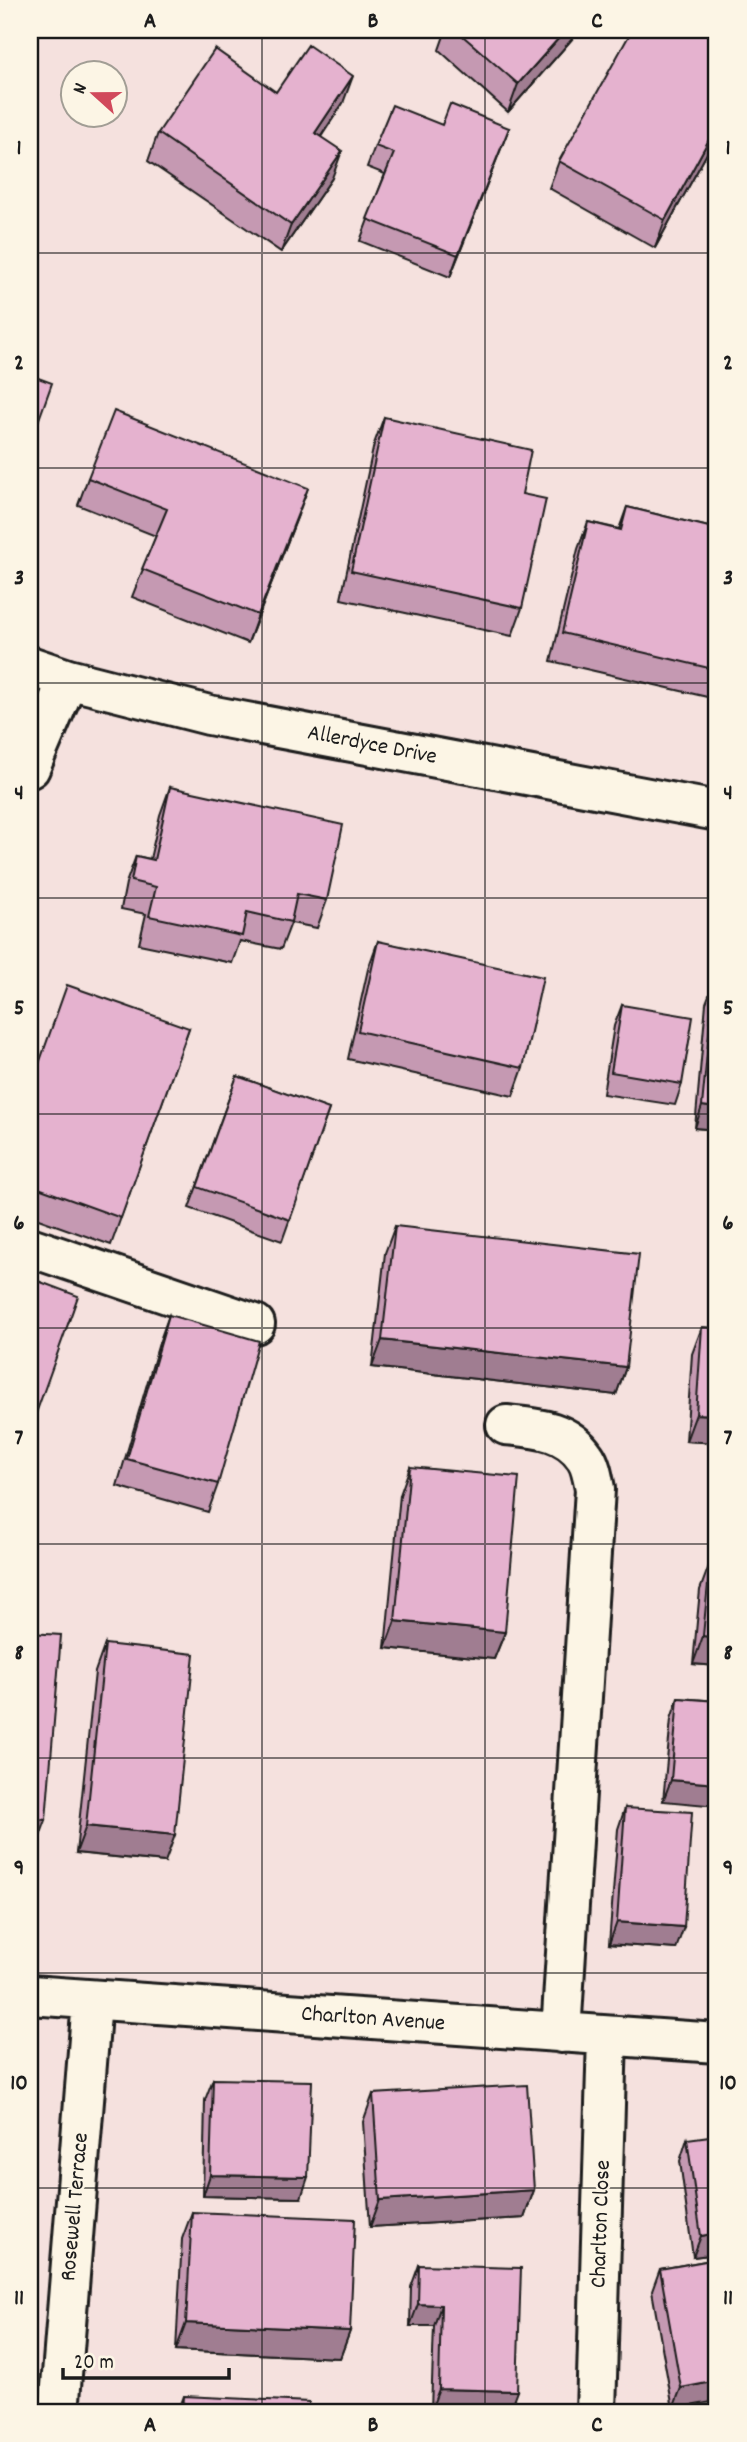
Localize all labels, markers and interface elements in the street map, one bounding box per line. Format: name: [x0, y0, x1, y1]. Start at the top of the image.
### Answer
text: A: [144, 6, 156, 39]
text: B: [368, 6, 379, 39]
text: C: [591, 6, 603, 39]
north arrow: [60, 60, 130, 130]
text: N: [67, 80, 96, 98]
text: 1: [16, 133, 22, 166]
text: 1: [725, 133, 731, 166]
text: 2: [14, 348, 24, 381]
text: 2: [723, 348, 733, 381]
text: 3: [14, 563, 24, 596]
text: 3: [723, 563, 733, 596]
street label: Allerdyce Drive: [304, 717, 440, 775]
text: 4: [14, 778, 24, 811]
text: 4: [723, 778, 733, 811]
text: 5: [14, 993, 24, 1026]
text: 5: [723, 993, 733, 1026]
text: 6: [13, 1208, 25, 1241]
text: 6: [722, 1208, 734, 1241]
text: 7: [15, 1423, 24, 1456]
text: 7: [724, 1423, 733, 1456]
text: 8: [14, 1638, 24, 1671]
text: 8: [723, 1638, 733, 1671]
text: 9: [14, 1853, 24, 1886]
text: 9: [723, 1853, 733, 1886]
street label: Charlton Avenue: [300, 1999, 446, 2041]
text: 10: [10, 2068, 28, 2101]
text: 10: [719, 2068, 737, 2101]
street label: Rosewell Terrace: [53, 2131, 99, 2283]
street label: Charlton Close: [583, 2159, 621, 2289]
text: 11: [14, 2283, 24, 2316]
text: 11: [723, 2283, 733, 2316]
scale bar: [63, 2337, 229, 2381]
text: 20 m: [74, 2349, 114, 2379]
text: A: [144, 2410, 156, 2442]
text: B: [368, 2410, 379, 2442]
text: C: [591, 2410, 603, 2442]

